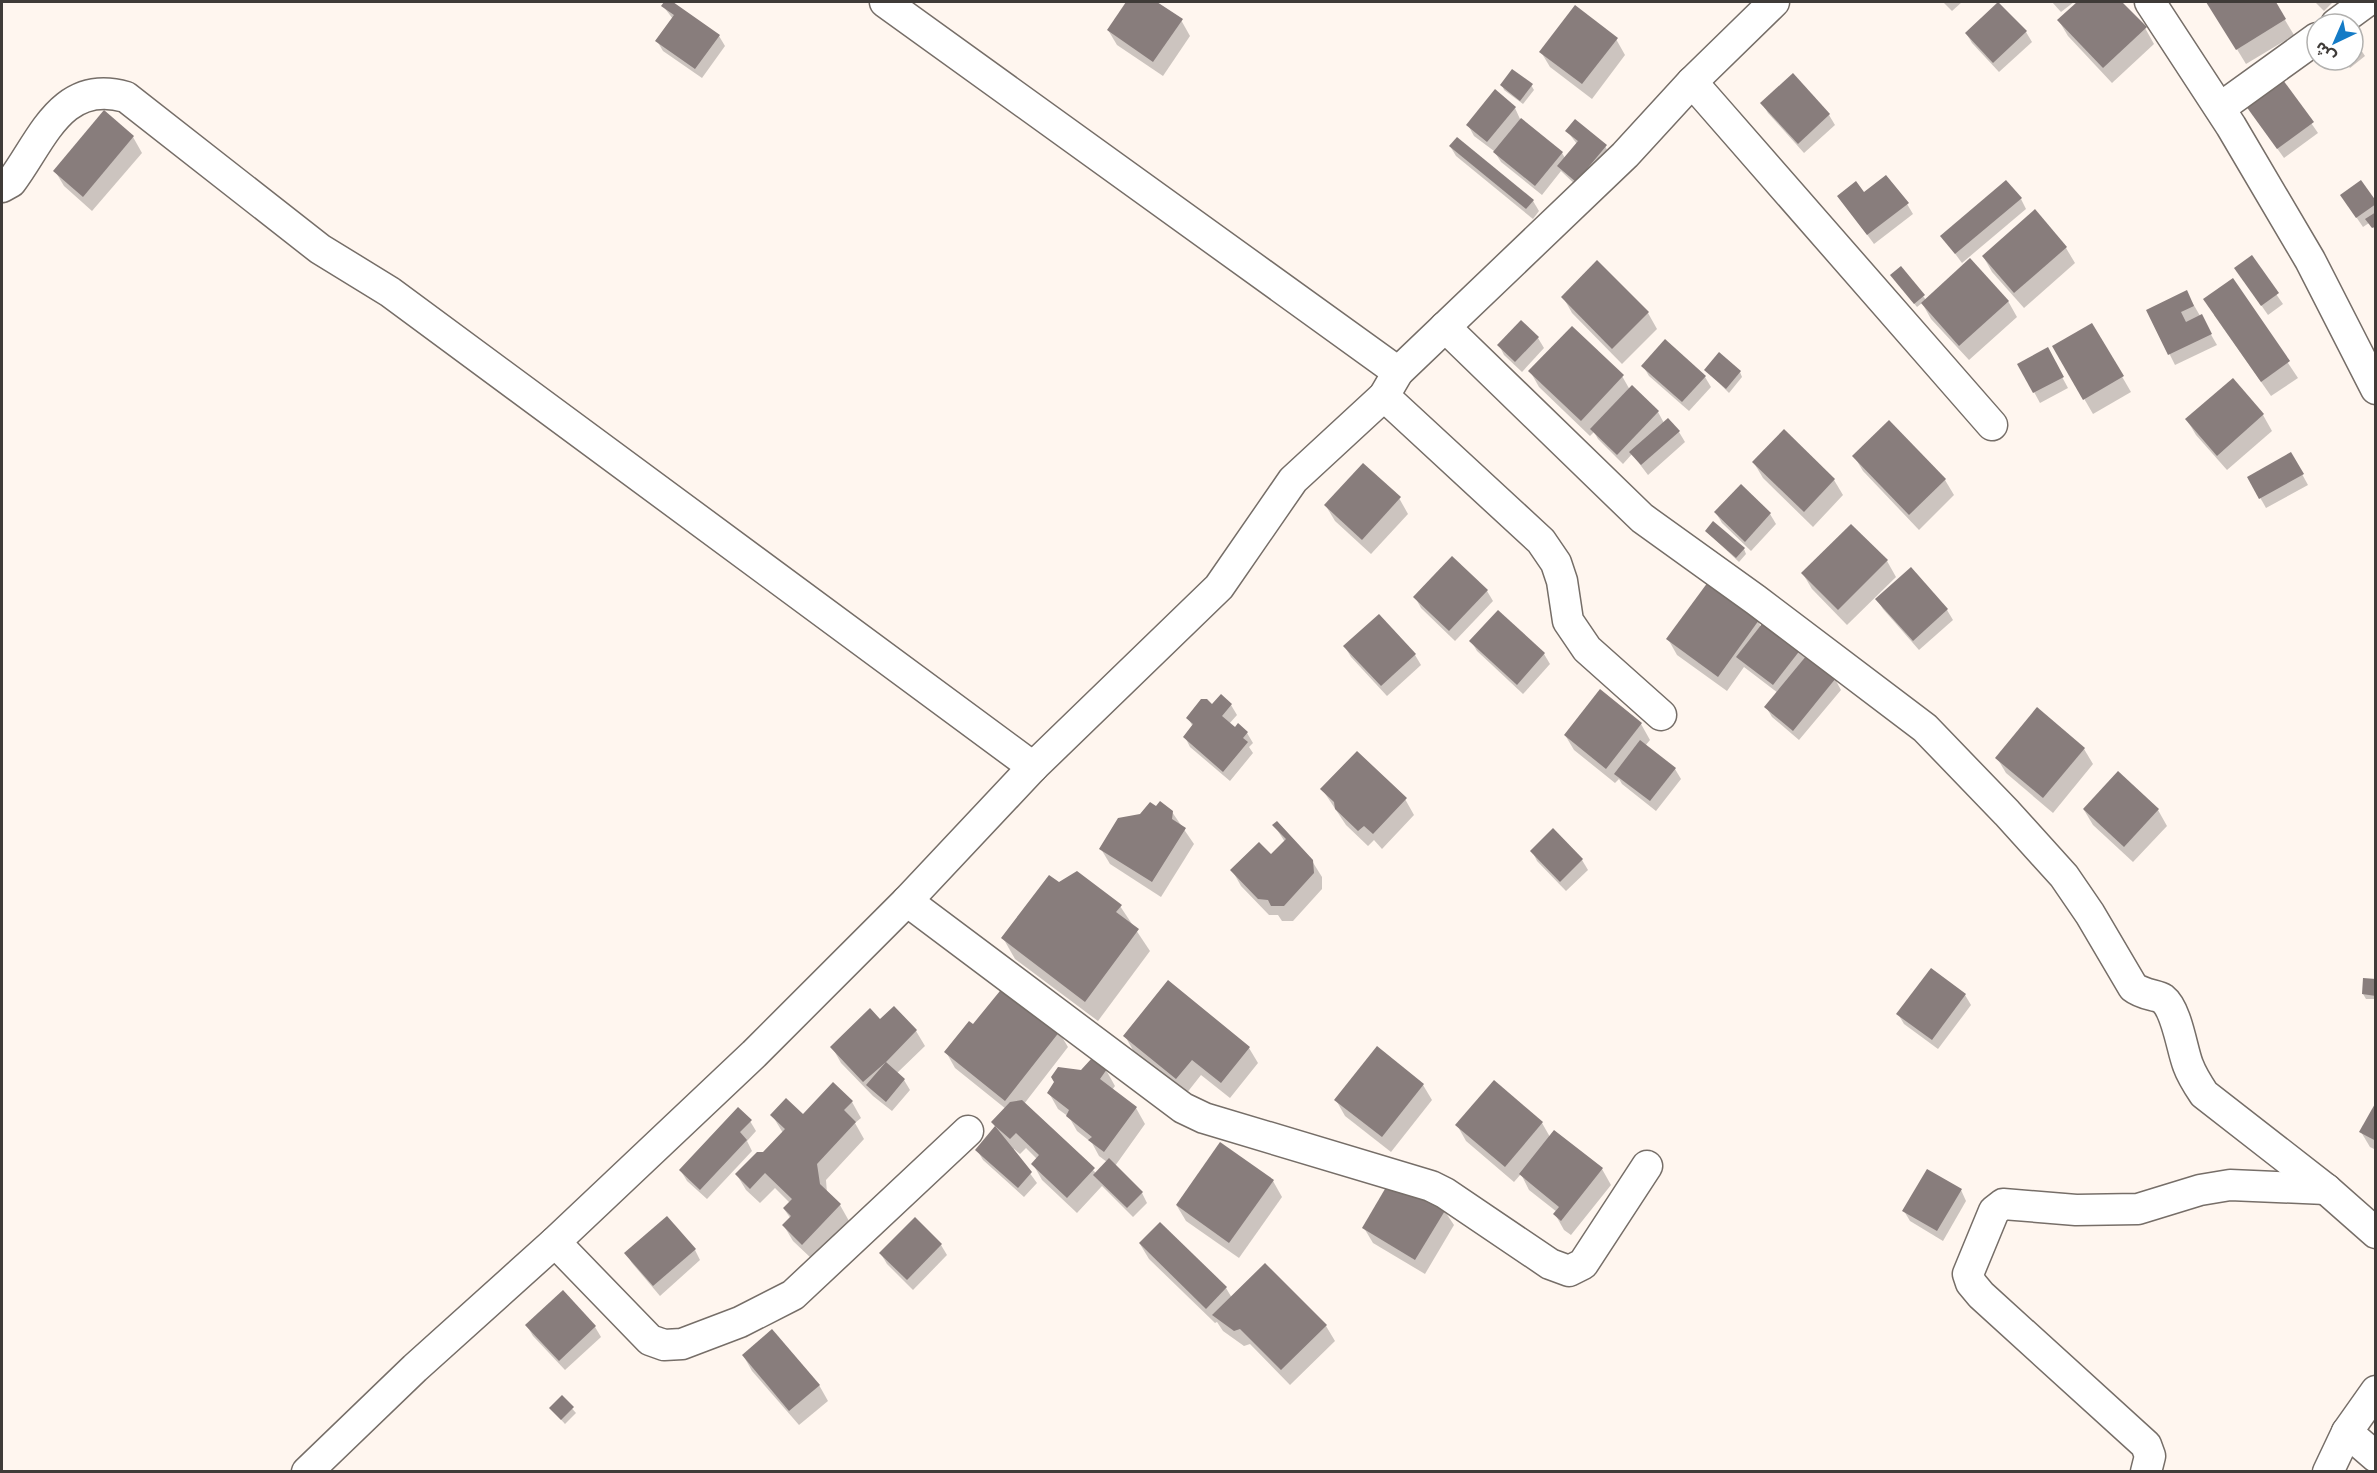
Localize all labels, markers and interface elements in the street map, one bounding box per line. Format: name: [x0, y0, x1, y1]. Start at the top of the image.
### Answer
north arrow: [2305, 12, 2365, 72]
text: ش: [2309, 38, 2339, 68]

